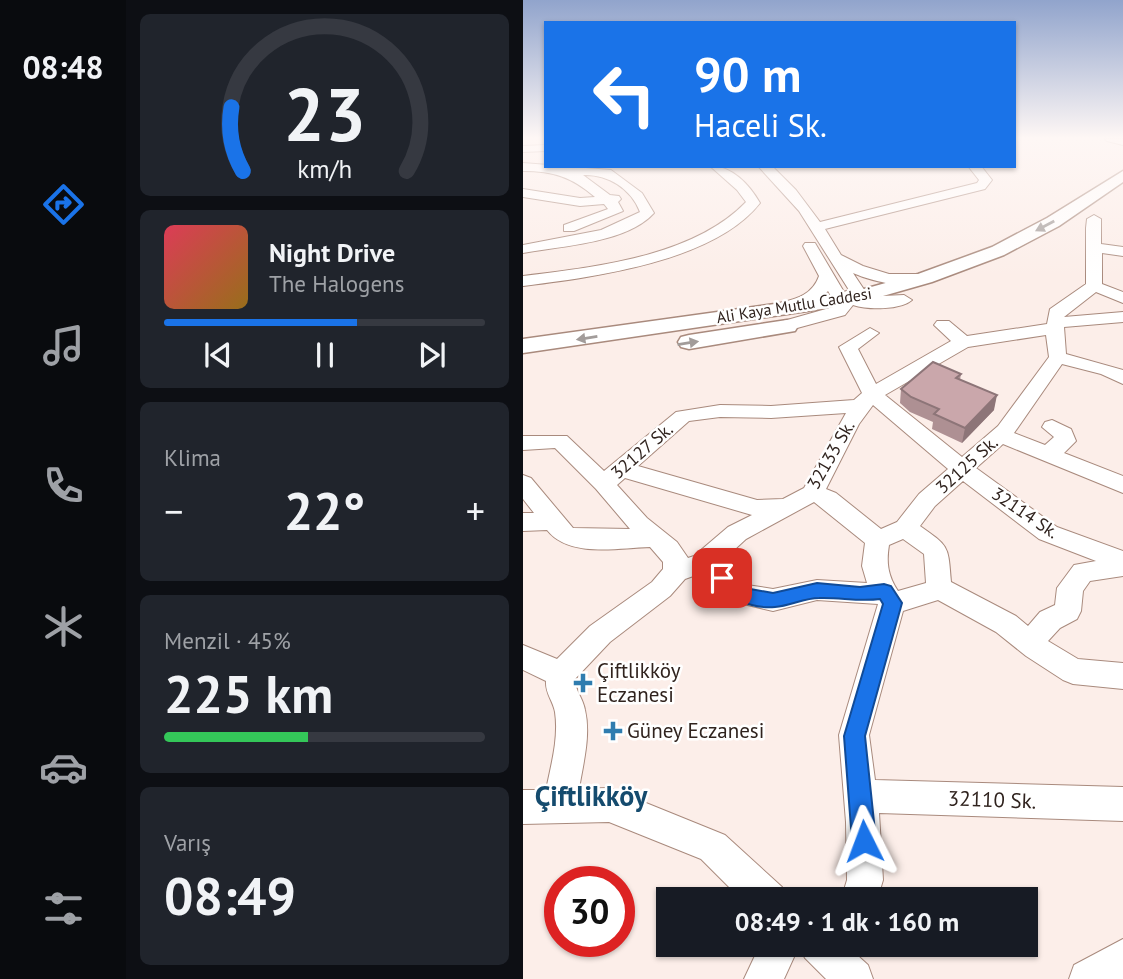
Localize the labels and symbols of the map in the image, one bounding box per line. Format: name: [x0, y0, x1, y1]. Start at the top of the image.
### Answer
one-way arrow: [1035, 220, 1055, 231]
street label: Ali Kaya Mutlu Caddesi: [715, 283, 873, 327]
one-way arrow: [576, 333, 598, 344]
one-way arrow: [677, 337, 699, 348]
street label: 32133 Sk.: [802, 416, 859, 493]
street label: 32127 Sk.: [606, 417, 677, 484]
street label: 32125 Sk.: [931, 431, 1003, 499]
street label: 32114 Sk.: [987, 482, 1063, 543]
pin: [692, 548, 752, 608]
place label: Çiftlikköy Eczanesi: [597, 657, 681, 708]
marker: Çiftlikköy Eczanesi: [575, 675, 591, 691]
place label: Güney Eczanesi: [627, 717, 764, 744]
marker: Güney Eczanesi: [605, 723, 621, 739]
district label: Çiftlikköy: [535, 777, 648, 814]
street label: 32110 Sk.: [947, 784, 1037, 815]
position arrow: [827, 804, 901, 878]
speed limit sign: 30: [544, 866, 635, 957]

